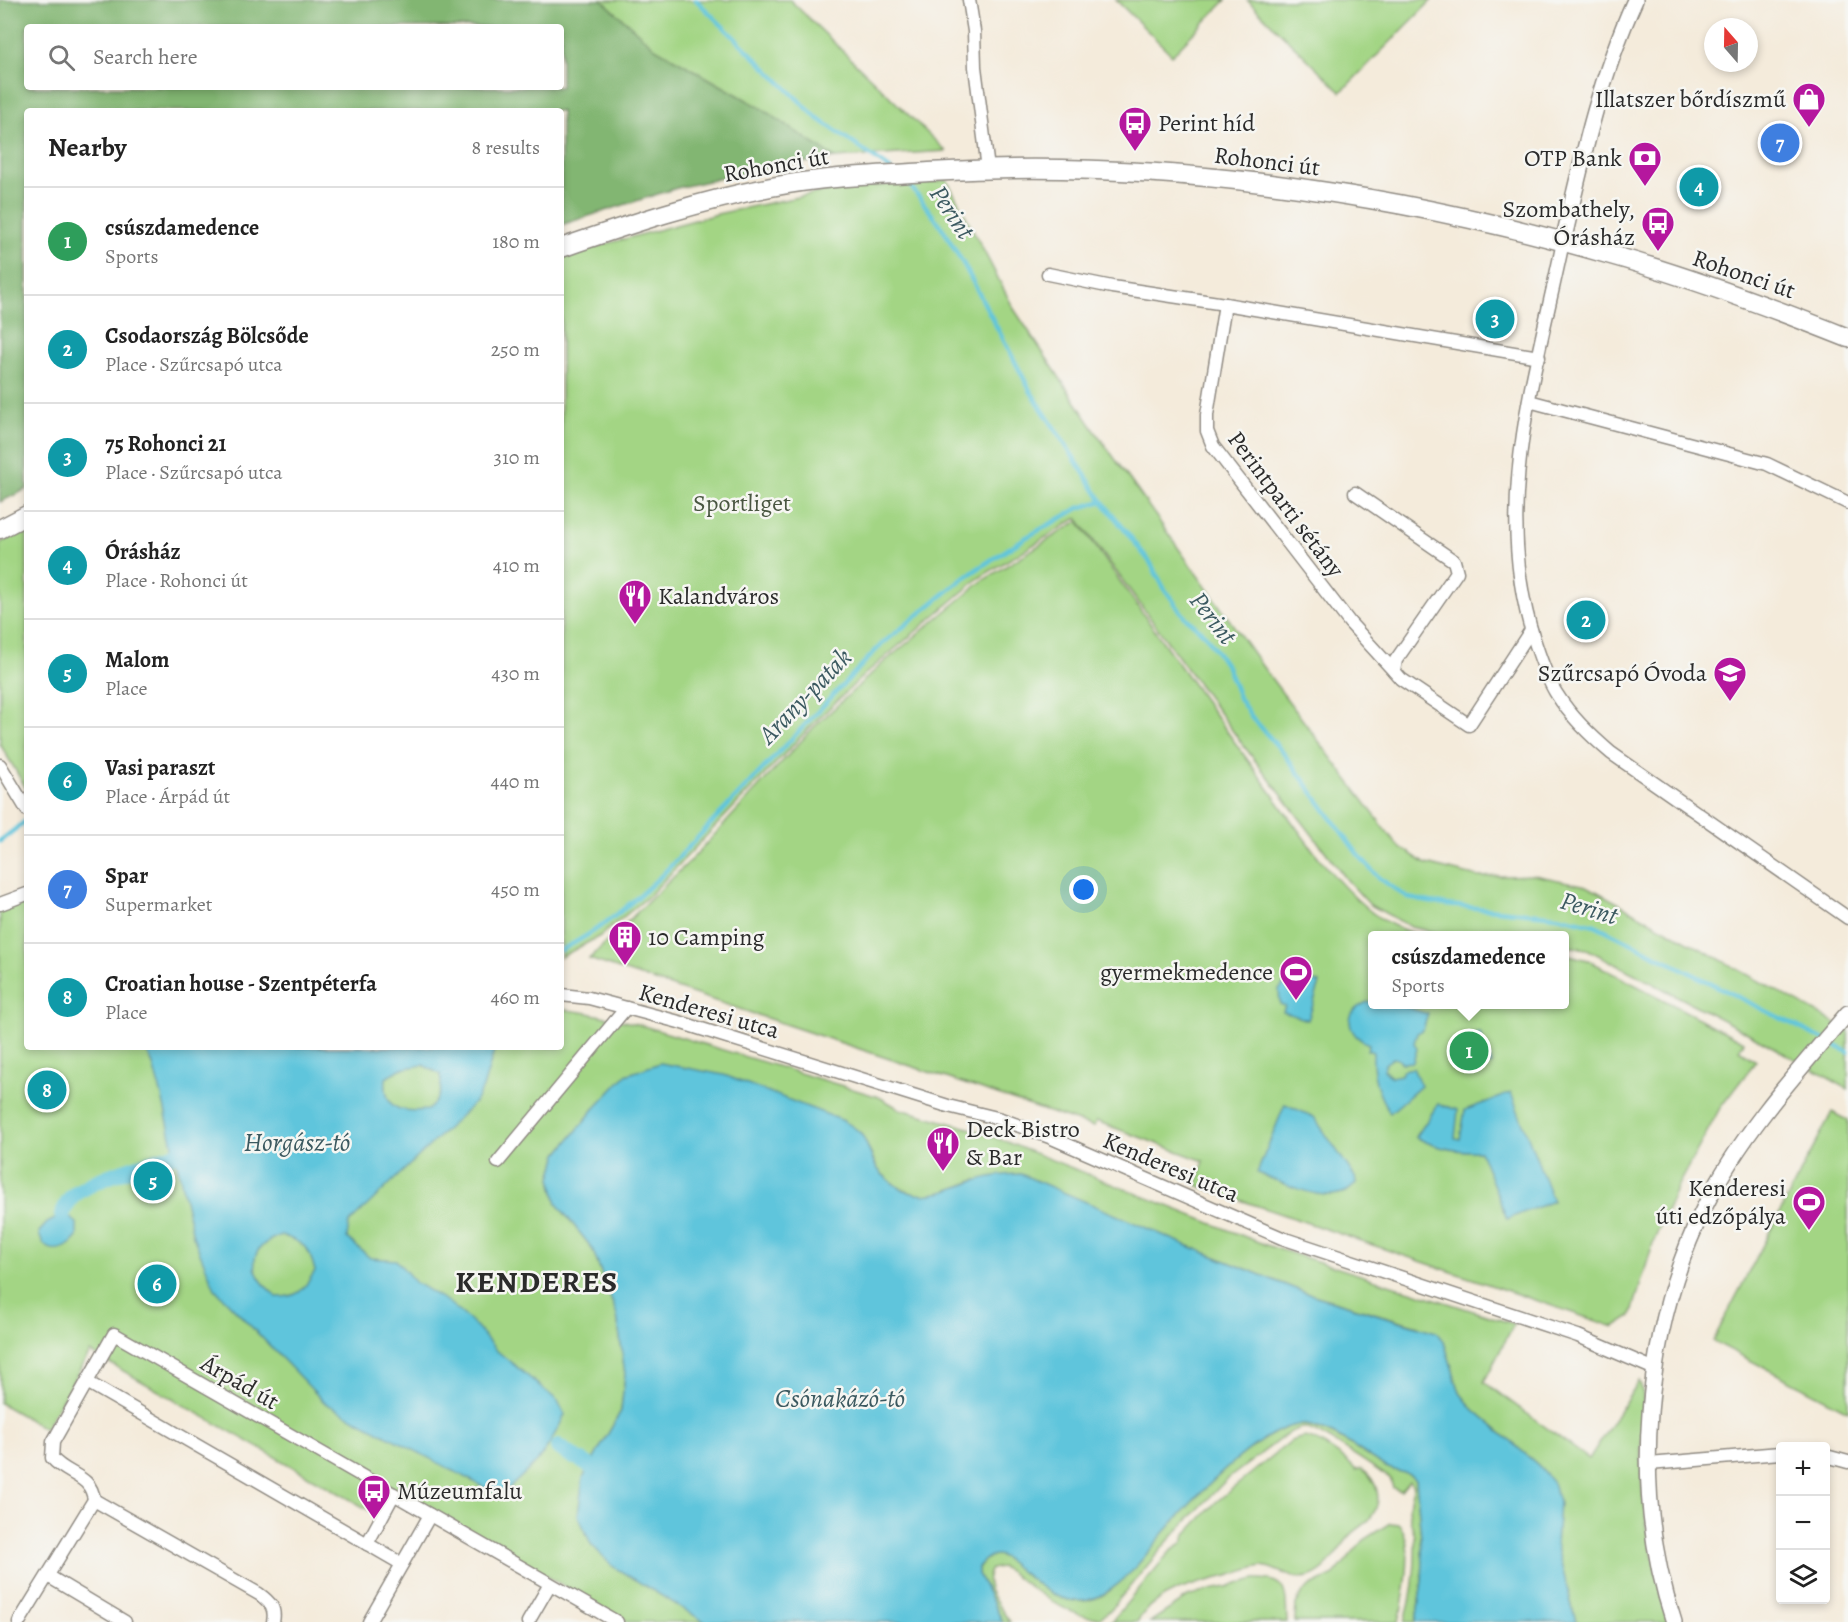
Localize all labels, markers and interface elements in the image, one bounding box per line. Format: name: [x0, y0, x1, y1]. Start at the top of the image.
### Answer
north arrow: [1704, 18, 1758, 72]
search box: [24, 24, 564, 90]
icon: search: [45, 41, 78, 74]
text: Search here: [93, 42, 198, 72]
shop icon: Illatszer bőrdíszmű: [1791, 81, 1827, 128]
place label: Illatszer bőrdíszmű: [1595, 83, 1786, 115]
bus stop icon: Perint híd: [1117, 105, 1153, 152]
place label: Perint híd: [1158, 107, 1255, 139]
pin: 7: [1760, 120, 1800, 166]
text: Nearby: [48, 130, 127, 165]
text: 8 results: [472, 134, 540, 161]
street label: Rohonci út: [1212, 139, 1322, 183]
street label: Rohonci út: [721, 140, 831, 190]
bank icon: OTP Bank: [1627, 140, 1663, 187]
place label: OTP Bank: [1524, 142, 1622, 174]
pin: 4: [1680, 164, 1718, 210]
water label: Perint: [921, 178, 984, 247]
place label: Szombathely, Órásház: [1503, 193, 1635, 253]
bus stop icon: Szombathely, Órásház: [1640, 205, 1676, 252]
text: csúszdamedence: [105, 213, 259, 243]
text: 1: [64, 228, 71, 255]
text: 180 m: [492, 228, 540, 255]
street label: Rohonci út: [1688, 242, 1800, 306]
text: Sports: [105, 243, 158, 270]
pin: 3: [1476, 296, 1514, 342]
text: Csodaország Bölcsőde: [105, 321, 309, 351]
text: 2: [63, 336, 72, 363]
text: 250 m: [491, 336, 540, 363]
text: Place · Szűrcsapó utca: [105, 351, 283, 378]
street label: Perintparti sétány: [1220, 424, 1352, 584]
text: 75 Rohonci 21: [105, 429, 226, 459]
text: 3: [63, 444, 72, 471]
text: 310 m: [494, 444, 540, 471]
text: Place · Szűrcsapó utca: [105, 459, 283, 486]
park label: Sportliget: [693, 487, 791, 519]
text: Órásház: [105, 537, 181, 567]
text: 4: [63, 552, 72, 579]
text: 410 m: [493, 552, 540, 579]
text: Place · Rohonci út: [105, 567, 248, 594]
restaurant icon: Kalandváros: [617, 578, 653, 625]
place label: Kalandváros: [658, 580, 779, 612]
water label: Perint: [1181, 584, 1246, 653]
pin: 2: [1566, 598, 1606, 642]
water label: Arany-patak: [749, 640, 859, 753]
text: Malom: [105, 645, 169, 675]
school or university icon: Szűrcsapó Óvoda: [1712, 655, 1748, 702]
place label: Szűrcsapó Óvoda: [1538, 657, 1708, 689]
text: 5: [63, 660, 72, 687]
text: 430 m: [491, 660, 540, 687]
text: Place: [105, 675, 147, 702]
text: Vasi paraszt: [105, 753, 215, 783]
text: 6: [63, 768, 72, 795]
text: 440 m: [491, 768, 540, 795]
text: Place · Árpád út: [105, 783, 230, 810]
text: Spar: [105, 861, 148, 891]
your location: [1069, 875, 1098, 904]
text: 7: [63, 876, 72, 903]
text: 450 m: [491, 876, 540, 903]
water label: Perint: [1556, 883, 1623, 934]
text: Supermarket: [105, 891, 212, 918]
building icon: 10 Camping: [607, 919, 643, 966]
place label: 10 Camping: [648, 921, 765, 953]
popup: [1368, 931, 1569, 1009]
text: csúszdamedence: [1391, 942, 1546, 972]
sports icon: gyermekmedence: [1278, 954, 1314, 1001]
place label: gyermekmedence: [1100, 956, 1273, 988]
text: Croatian house - Szentpéterfa: [105, 969, 377, 999]
text: Sports: [1391, 972, 1445, 999]
street label: Kenderesi utca: [635, 976, 784, 1047]
text: 8: [63, 984, 72, 1011]
text: 460 m: [490, 984, 540, 1011]
text: Place: [105, 999, 147, 1026]
pin: 1: [1450, 1028, 1488, 1074]
pin: 8: [28, 1068, 66, 1112]
place label: Deck Bistro & Bar: [966, 1113, 1080, 1173]
street label: Kenderesi utca: [1098, 1124, 1245, 1210]
water label: Horgász-tó: [244, 1125, 350, 1160]
restaurant icon: Deck Bistro & Bar: [925, 1125, 961, 1172]
pin: 5: [134, 1158, 172, 1204]
place label: Kenderesi úti edzőpálya: [1656, 1172, 1787, 1232]
sports icon: Kenderesi úti edzőpálya: [1791, 1184, 1827, 1231]
pin: 6: [138, 1262, 176, 1306]
district label: KENDERES: [455, 1262, 619, 1302]
street label: Árpád út: [194, 1346, 285, 1417]
water label: Csónakázó-tó: [775, 1381, 905, 1416]
map controls: [1776, 1442, 1830, 1604]
button: +: [1776, 1442, 1830, 1496]
bus stop icon: Múzeumfalu: [356, 1473, 392, 1520]
place label: Múzeumfalu: [397, 1475, 522, 1507]
button: −: [1776, 1496, 1830, 1550]
button: layers: [1776, 1550, 1830, 1604]

